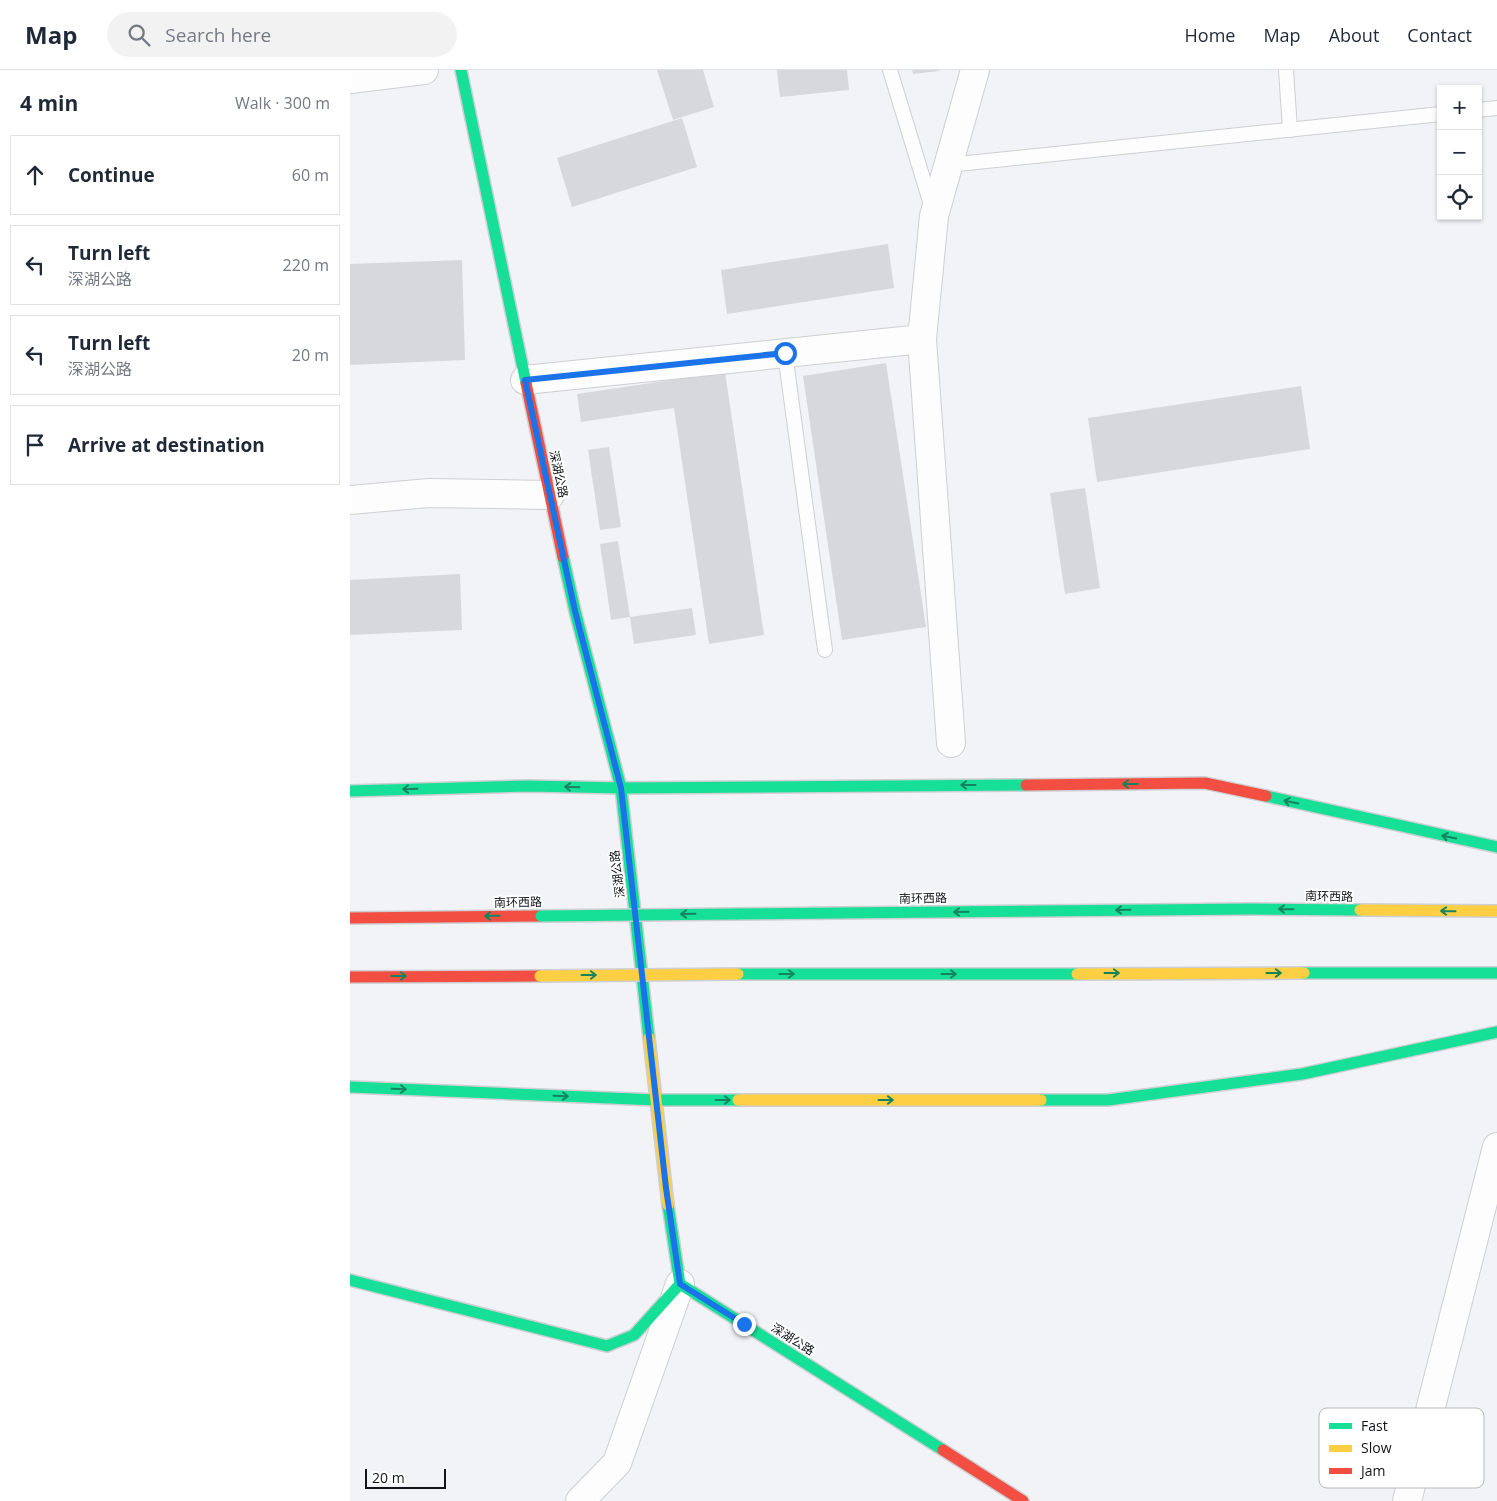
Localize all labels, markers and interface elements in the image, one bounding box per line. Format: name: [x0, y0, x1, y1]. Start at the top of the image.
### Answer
search box: [107, 12, 457, 57]
text: Map: [25, 18, 77, 51]
icon: search: [125, 21, 153, 49]
text: Search here: [165, 22, 271, 48]
text: Home: [1185, 23, 1235, 47]
text: Map: [1263, 23, 1301, 47]
text: About: [1329, 23, 1379, 47]
text: Contact: [1407, 23, 1472, 47]
map controls: [1437, 85, 1482, 220]
button: +: [1437, 85, 1482, 130]
text: 4 min: [20, 89, 78, 117]
text: Walk · 300 m: [235, 92, 330, 114]
button: −: [1437, 130, 1482, 175]
icon: ahead: [21, 161, 49, 189]
text: Continue: [68, 162, 155, 188]
text: 60 m: [292, 164, 329, 186]
button: locate: [1437, 175, 1482, 220]
text: Turn left: [68, 240, 150, 266]
icon: left: [21, 251, 49, 279]
text: 220 m: [283, 254, 329, 276]
text: 深湖公路: [68, 268, 132, 290]
text: Turn left: [68, 330, 150, 356]
icon: left: [21, 341, 49, 369]
route start: [774, 342, 797, 365]
text: 20 m: [292, 344, 329, 366]
text: 深湖公路: [68, 358, 132, 380]
icon: arrive: [21, 431, 49, 459]
text: Arrive at destination: [68, 432, 265, 458]
street label: 深湖公路: [546, 449, 572, 499]
one-way arrow: [1122, 779, 1138, 789]
one-way arrow: [960, 780, 976, 790]
one-way arrow: [565, 782, 581, 792]
one-way arrow: [402, 784, 418, 794]
one-way arrow: [1283, 797, 1299, 806]
one-way arrow: [1442, 831, 1458, 841]
street label: 深湖公路: [606, 849, 628, 899]
street label: 南环西路: [1305, 887, 1353, 905]
street label: 南环西路: [899, 889, 947, 907]
street label: 南环西路: [494, 893, 542, 911]
one-way arrow: [1278, 904, 1294, 914]
one-way arrow: [1116, 905, 1132, 915]
one-way arrow: [1441, 906, 1457, 916]
one-way arrow: [953, 907, 970, 917]
one-way arrow: [680, 910, 696, 919]
one-way arrow: [485, 911, 501, 921]
one-way arrow: [1266, 968, 1282, 978]
one-way arrow: [778, 969, 795, 979]
one-way arrow: [941, 969, 957, 979]
one-way arrow: [1104, 969, 1120, 978]
one-way arrow: [580, 970, 596, 980]
one-way arrow: [390, 972, 406, 981]
one-way arrow: [390, 1084, 406, 1093]
one-way arrow: [553, 1091, 569, 1100]
one-way arrow: [715, 1095, 731, 1105]
one-way arrow: [878, 1095, 894, 1105]
route end: [733, 1313, 756, 1336]
street label: 深湖公路: [768, 1319, 818, 1359]
legend: [1319, 1408, 1484, 1488]
text: Fast: [1361, 1416, 1388, 1435]
text: Slow: [1361, 1438, 1392, 1457]
text: Jam: [1359, 1461, 1386, 1480]
scale bar: [365, 1466, 446, 1489]
text: 20 m: [372, 1468, 405, 1487]

